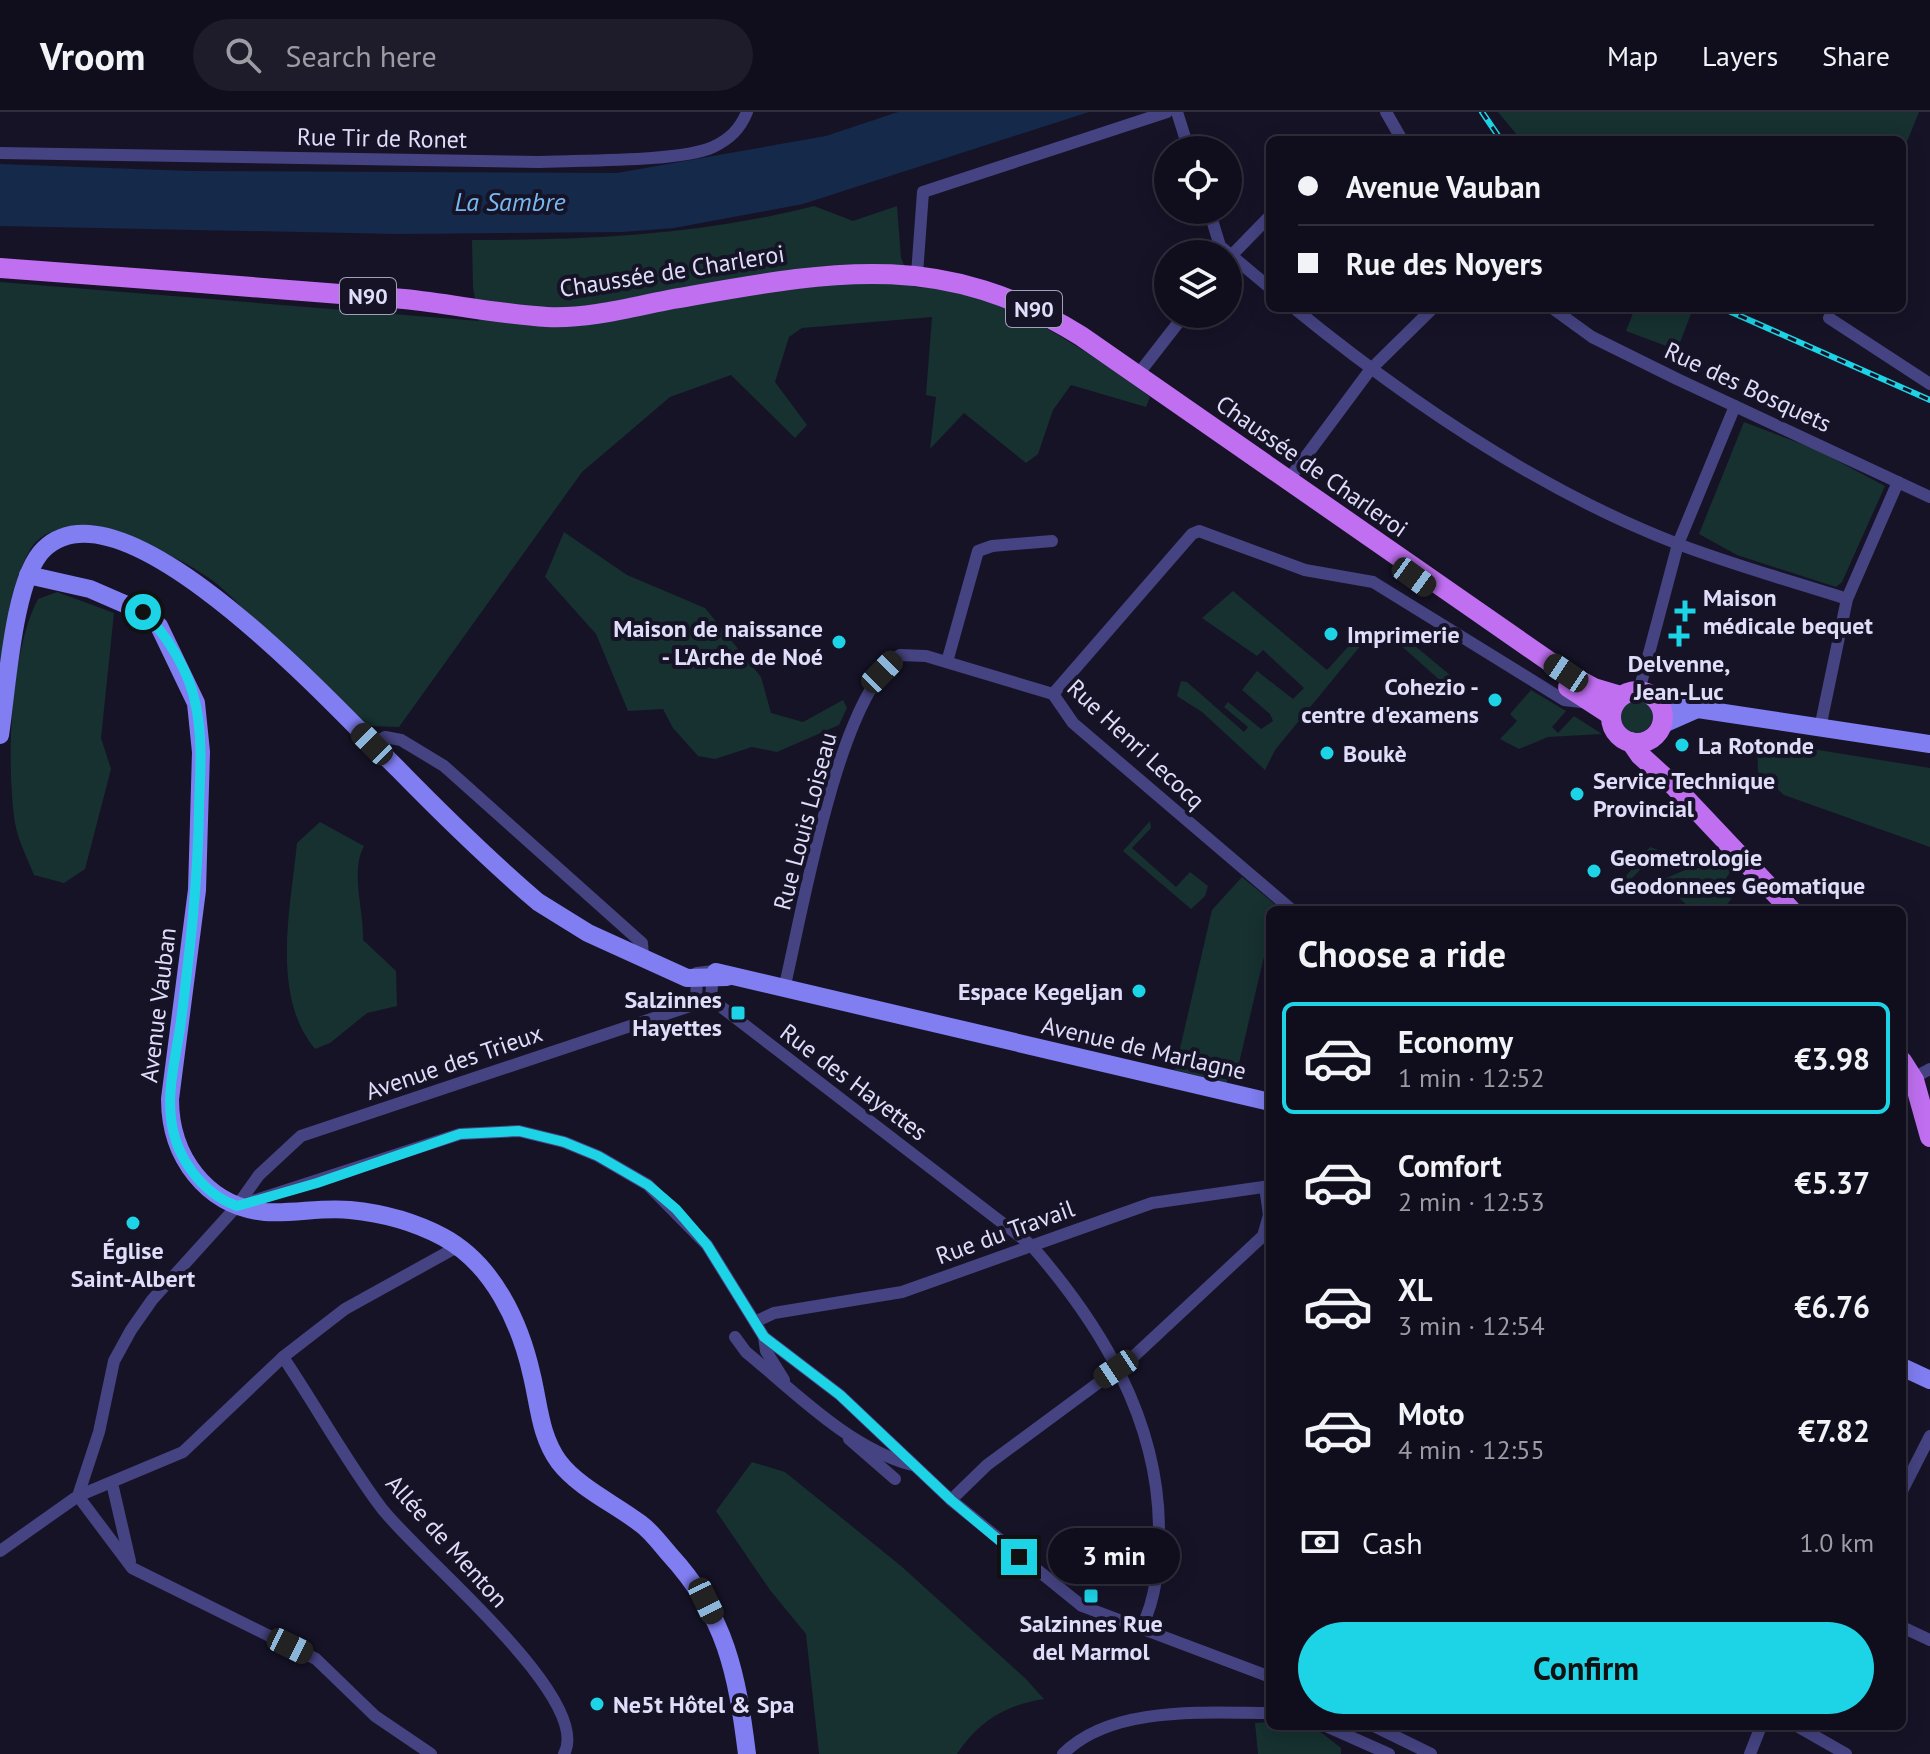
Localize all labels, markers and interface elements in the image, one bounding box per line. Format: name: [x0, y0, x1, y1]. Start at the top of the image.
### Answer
search box: [193, 19, 753, 91]
text: Vroom: [40, 31, 145, 80]
icon: search: [221, 33, 265, 77]
text: Search here: [285, 36, 437, 75]
text: Map: [1607, 37, 1658, 74]
text: Layers: [1702, 37, 1778, 74]
text: Share: [1822, 37, 1890, 74]
street label: Rue Tir de Ronet: [297, 121, 467, 155]
map controls: [1154, 136, 1242, 328]
button: locate: [1154, 136, 1242, 224]
text: Avenue Vauban: [1346, 167, 1541, 206]
water label: La Sambre: [454, 185, 566, 218]
street label: Chaussée de Charleroi: [557, 238, 787, 304]
button: layers: [1154, 240, 1242, 328]
text: Rue des Noyers: [1346, 244, 1543, 283]
road number: N90: [340, 278, 396, 314]
road number: N90: [1006, 291, 1062, 327]
street label: Rue des Bosquets: [1660, 335, 1836, 439]
street label: Chaussée de Charleroi: [1210, 388, 1414, 544]
car: [1388, 553, 1440, 601]
place label: Maison médicale bequet: [1703, 582, 1873, 641]
route start: [125, 594, 161, 630]
marker: Maison médicale bequet: [1674, 600, 1696, 622]
place label: Maison de naissance - L'Arche de Noé: [613, 613, 823, 672]
place label: Imprimerie: [1347, 619, 1460, 650]
marker: Imprimerie: [1322, 625, 1340, 643]
marker: Delvenne, Jean-Luc: [1670, 627, 1688, 645]
marker: Maison de naissance - L'Arche de Noé: [830, 633, 848, 651]
car: [857, 646, 907, 698]
place label: Delvenne, Jean-Luc: [1628, 648, 1730, 707]
car: [1539, 650, 1593, 696]
place label: Cohezio - centre d'examens: [1301, 671, 1479, 730]
street label: Rue Henri Lecocq: [1061, 672, 1211, 816]
marker: Cohezio - centre d'examens: [1486, 691, 1504, 709]
car: [347, 719, 397, 769]
street label: Rue Louis Loiseau: [766, 729, 844, 913]
place label: La Rotonde: [1698, 730, 1814, 761]
marker: La Rotonde: [1673, 736, 1691, 754]
place label: Boukè: [1343, 738, 1407, 769]
marker: Boukè: [1318, 744, 1336, 762]
place label: Service Technique Provincial: [1593, 765, 1775, 824]
marker: Service Technique Provincial: [1568, 785, 1586, 803]
place label: Geometrologie Geodonnees Geomatique: [1610, 842, 1865, 901]
marker: Geometrologie Geodonnees Geomatique: [1585, 862, 1603, 880]
street label: Avenue Vauban: [133, 926, 183, 1084]
text: Choose a ride: [1298, 930, 1506, 977]
place label: Espace Kegeljan: [958, 976, 1123, 1007]
marker: Espace Kegeljan: [1130, 982, 1148, 1000]
place label: Salzinnes Hayettes: [624, 984, 722, 1043]
marker: Salzinnes Hayettes: [729, 1004, 747, 1022]
street label: Avenue de Marlagne: [1039, 1009, 1249, 1087]
street label: Rue des Hayettes: [774, 1016, 934, 1148]
street label: Avenue des Trieux: [361, 1017, 547, 1107]
icon: car: [1302, 1022, 1374, 1094]
text: Economy: [1398, 1022, 1513, 1061]
text: €3.98: [1795, 1039, 1870, 1078]
text: 1 min · 12:52: [1398, 1061, 1545, 1094]
icon: car: [1302, 1146, 1374, 1218]
text: Comfort: [1398, 1146, 1501, 1185]
text: €5.37: [1795, 1163, 1870, 1202]
text: 2 min · 12:53: [1398, 1185, 1545, 1218]
street label: Rue du Travail: [932, 1193, 1078, 1271]
marker: Église Saint-Albert: [124, 1214, 142, 1232]
place label: Église Saint-Albert: [71, 1235, 196, 1294]
icon: car: [1302, 1270, 1374, 1342]
text: XL: [1398, 1270, 1432, 1309]
text: €6.76: [1795, 1287, 1870, 1326]
text: 3 min · 12:54: [1398, 1309, 1545, 1342]
car: [1089, 1346, 1143, 1392]
icon: car: [1302, 1394, 1374, 1466]
text: Moto: [1398, 1394, 1465, 1433]
text: €7.82: [1798, 1411, 1870, 1450]
text: 4 min · 12:55: [1398, 1433, 1545, 1466]
street label: Allée de Menton: [379, 1468, 515, 1614]
icon: cash: [1298, 1520, 1342, 1564]
text: Cash: [1362, 1523, 1423, 1562]
text: 1.0 km: [1800, 1526, 1874, 1559]
callout: 3 min: [1047, 1529, 1179, 1585]
route end: [1001, 1539, 1037, 1575]
text: 3 min: [1082, 1539, 1146, 1572]
car: [685, 1574, 727, 1628]
marker: Salzinnes Rue del Marmol: [1082, 1587, 1100, 1605]
place label: Salzinnes Rue del Marmol: [1019, 1608, 1163, 1667]
button: Confirm: [1298, 1622, 1874, 1714]
car: [263, 1625, 317, 1667]
place label: Ne5t Hôtel & Spa: [613, 1689, 794, 1720]
marker: Ne5t Hôtel & Spa: [588, 1695, 606, 1713]

